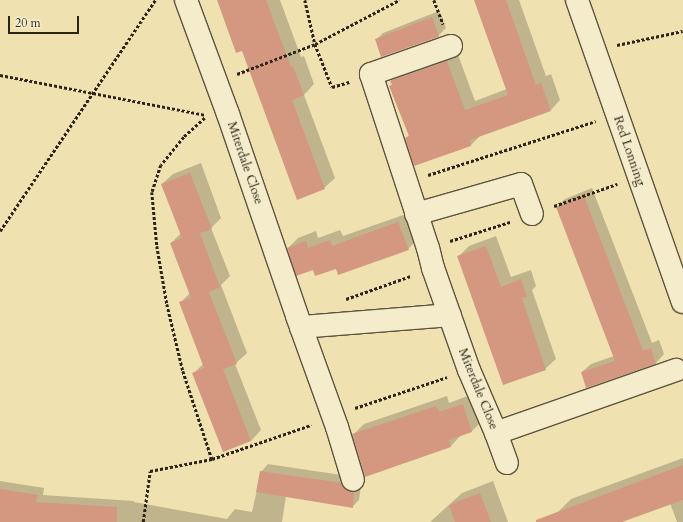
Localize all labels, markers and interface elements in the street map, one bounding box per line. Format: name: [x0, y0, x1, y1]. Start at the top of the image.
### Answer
scale bar: [10, 8, 81, 34]
text: 20 m: [15, 15, 41, 31]
street label: Red Lonning: [610, 114, 648, 188]
street label: Miterdale Close: [224, 120, 266, 206]
street label: Miterdale Close: [455, 346, 501, 432]

